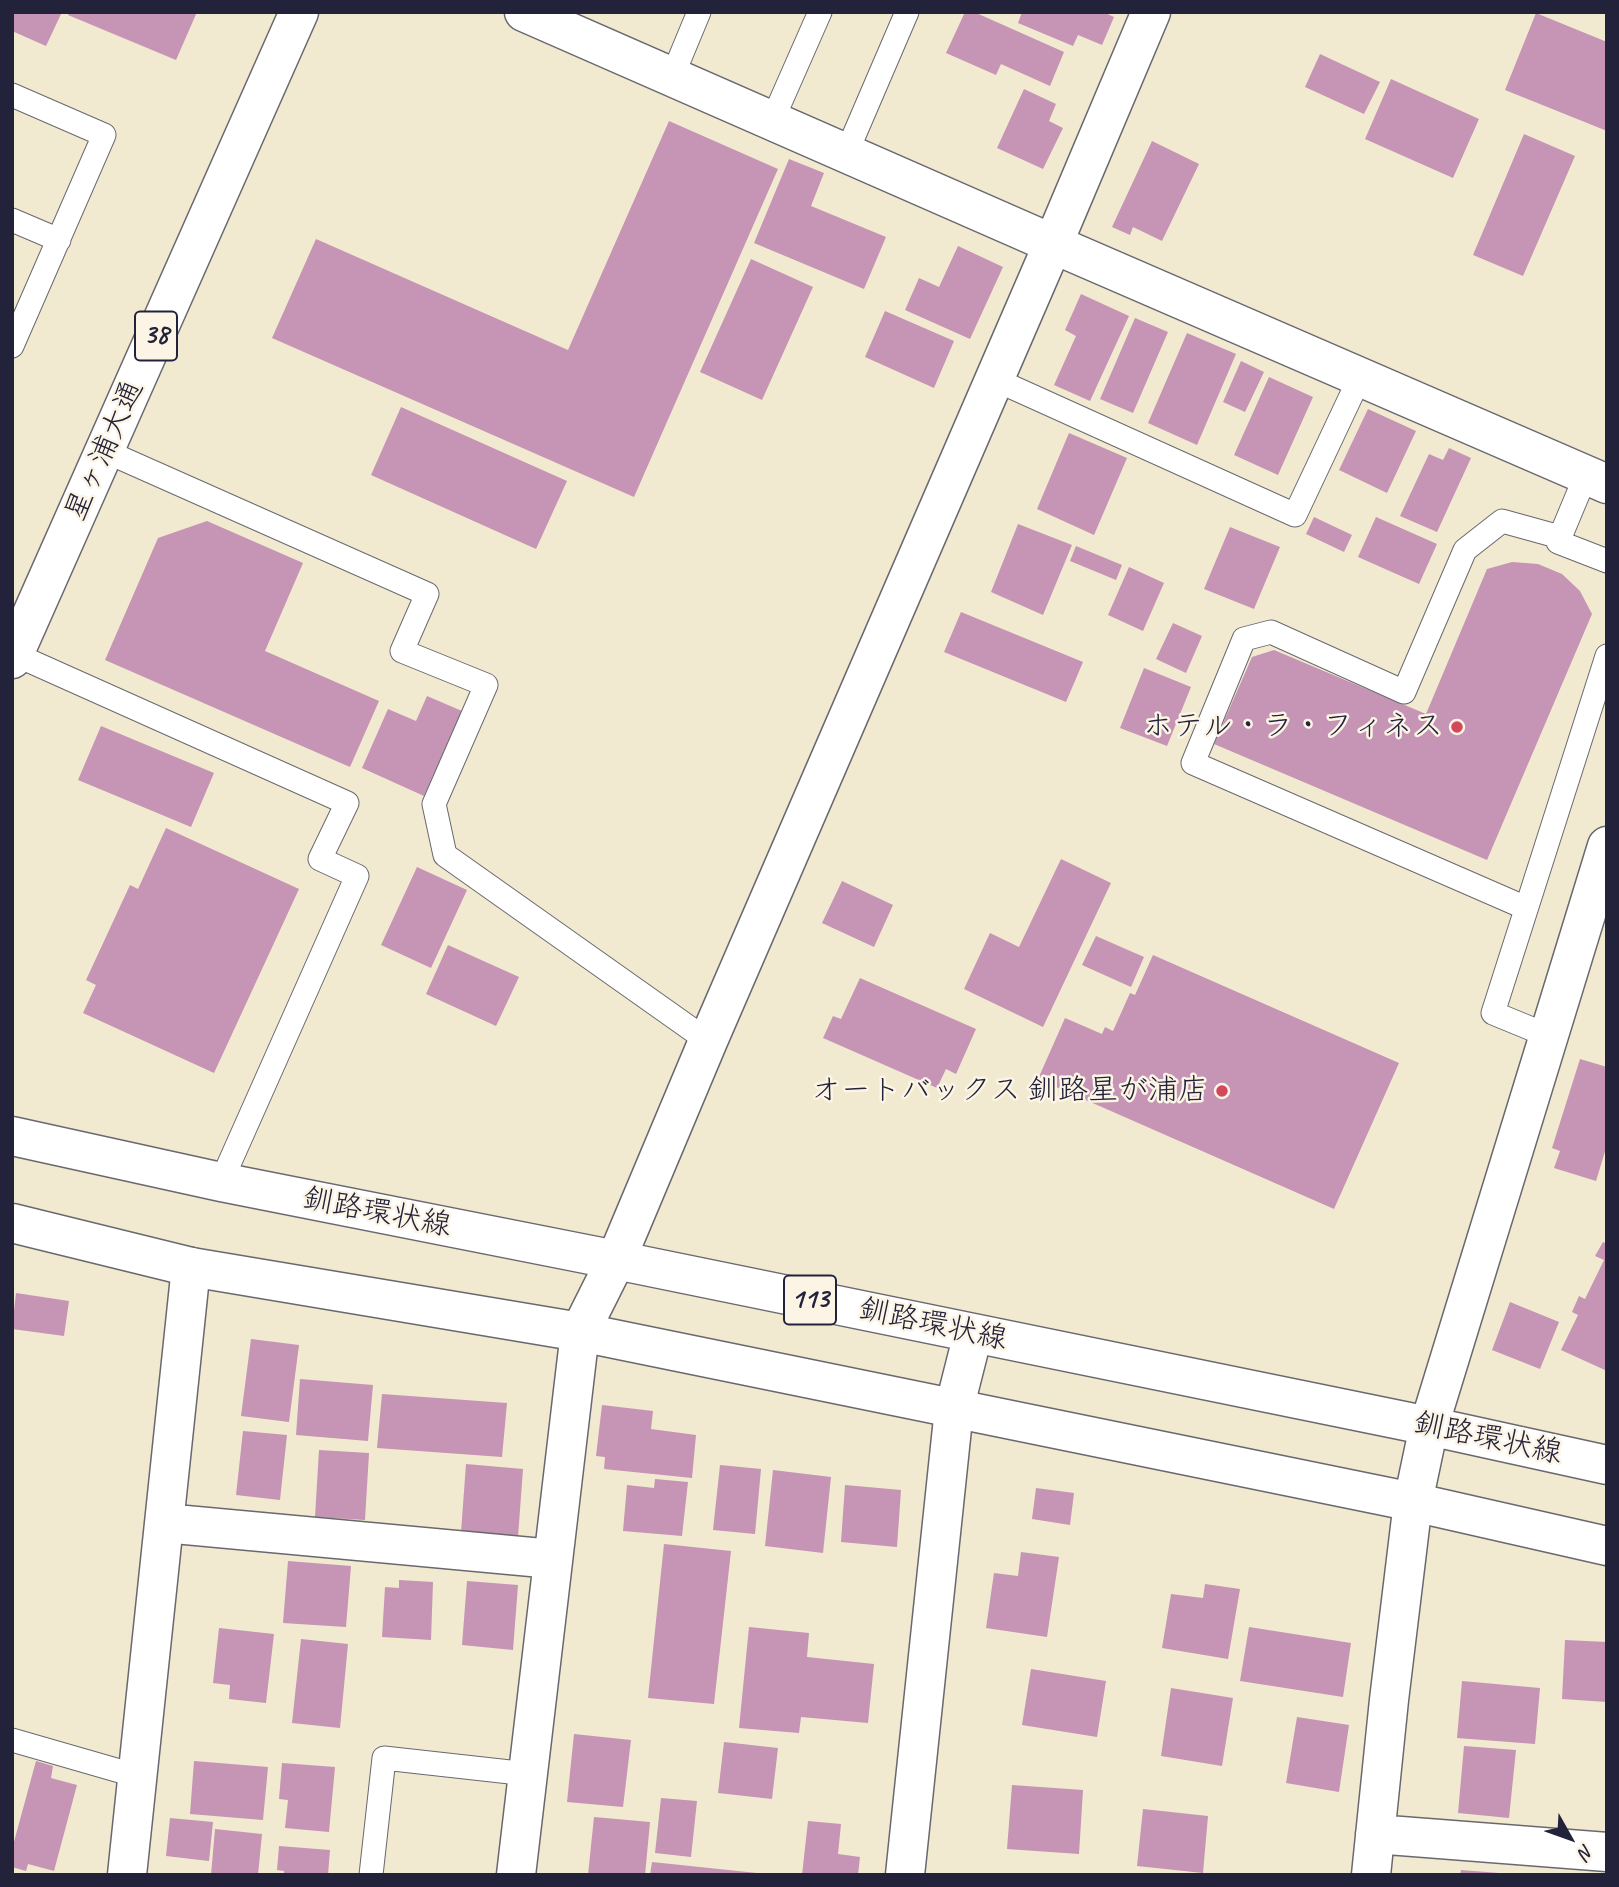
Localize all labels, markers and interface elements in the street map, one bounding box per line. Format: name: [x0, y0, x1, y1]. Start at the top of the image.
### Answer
road number: 38: [135, 312, 177, 360]
street label: 星ヶ浦大通: [58, 375, 152, 527]
place label: ホテル・ラ・フィネス: [1143, 709, 1443, 745]
marker: ホテル・ラ・フィネス: [1449, 719, 1465, 735]
place label: オートバックス 釧路星が浦店: [811, 1073, 1208, 1109]
marker: オートバックス 釧路星が浦店: [1214, 1083, 1230, 1099]
street label: 釧路環状線: [300, 1181, 454, 1245]
road number: 113: [784, 1276, 836, 1324]
street label: 釧路環状線: [856, 1292, 1010, 1358]
street label: 釧路環状線: [1411, 1406, 1565, 1472]
north arrow: [1535, 1803, 1605, 1873]
text: N: [1573, 1839, 1599, 1864]

